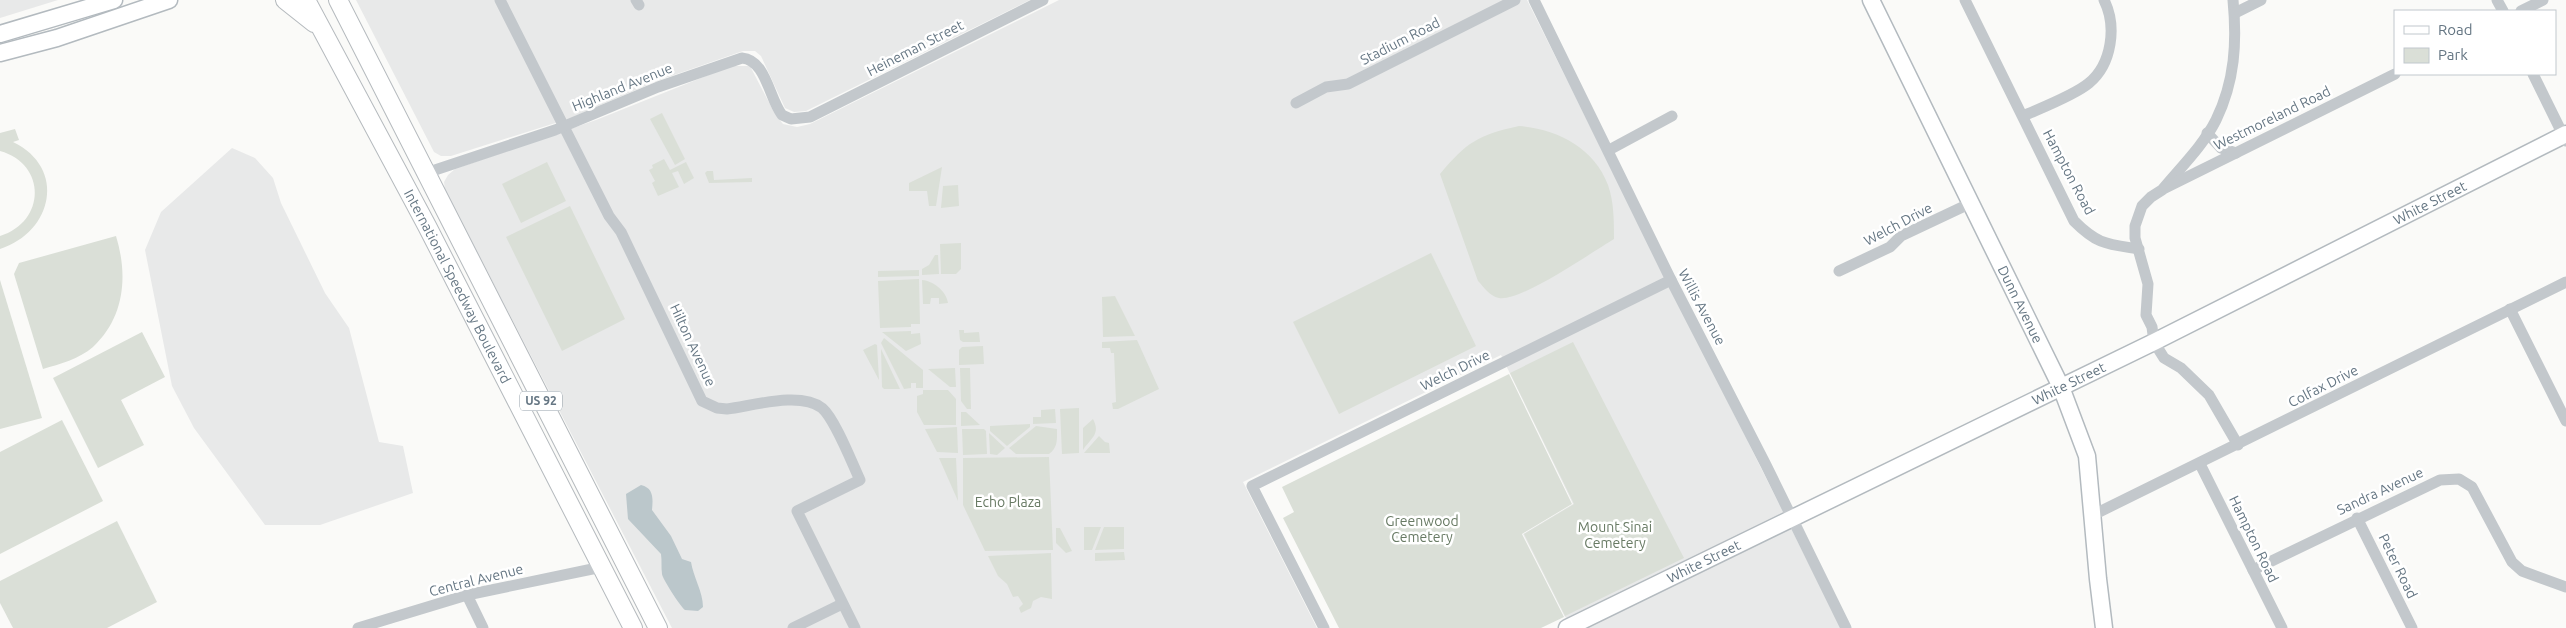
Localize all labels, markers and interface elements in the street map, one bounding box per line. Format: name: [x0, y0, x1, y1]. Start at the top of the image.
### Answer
legend: [2394, 10, 2556, 75]
street label: Stadium Road: [1358, 14, 1442, 68]
street label: Heineman Street: [864, 17, 966, 79]
text: Road: [2438, 21, 2473, 38]
text: Park: [2438, 46, 2468, 63]
street label: Highland Avenue: [570, 60, 674, 114]
street label: Westmoreland Road: [2211, 83, 2333, 153]
street label: Hampton Road: [2040, 127, 2098, 217]
street label: White Street: [2391, 177, 2470, 228]
street label: International Speedway Boulevard: [401, 187, 514, 386]
street label: Welch Drive: [1861, 199, 1935, 249]
street label: Dunn Avenue: [1995, 263, 2046, 346]
street label: Willis Avenue: [1675, 266, 1729, 348]
street label: Hilton Avenue: [667, 301, 719, 389]
street label: Welch Drive: [1418, 346, 1492, 394]
street label: White Street: [2029, 359, 2108, 408]
street label: Colfax Drive: [2285, 362, 2361, 410]
road number: US 92: [520, 392, 562, 411]
street label: Sandra Avenue: [2334, 464, 2426, 518]
street label: Hampton Road: [2226, 493, 2282, 585]
park label: Echo Plaza: [975, 494, 1041, 510]
park label: Greenwood Cemetery: [1385, 513, 1459, 545]
park label: Mount Sinai Cemetery: [1578, 519, 1652, 551]
street label: Peter Road: [2376, 531, 2420, 601]
street label: White Street: [1664, 537, 1744, 586]
street label: Central Avenue: [427, 561, 525, 599]

